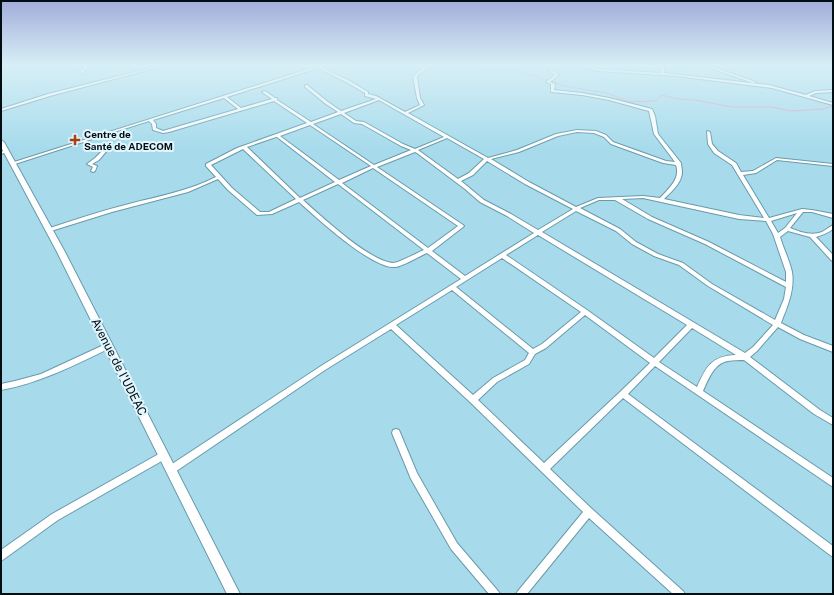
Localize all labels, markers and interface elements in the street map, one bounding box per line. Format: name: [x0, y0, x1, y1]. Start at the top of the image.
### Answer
place label: Centre de Santé de ADECOM: [84, 128, 173, 152]
marker: Centre de Santé de ADECOM: [69, 134, 81, 146]
street label: Avenue de I'UDEAC: [88, 316, 150, 418]

